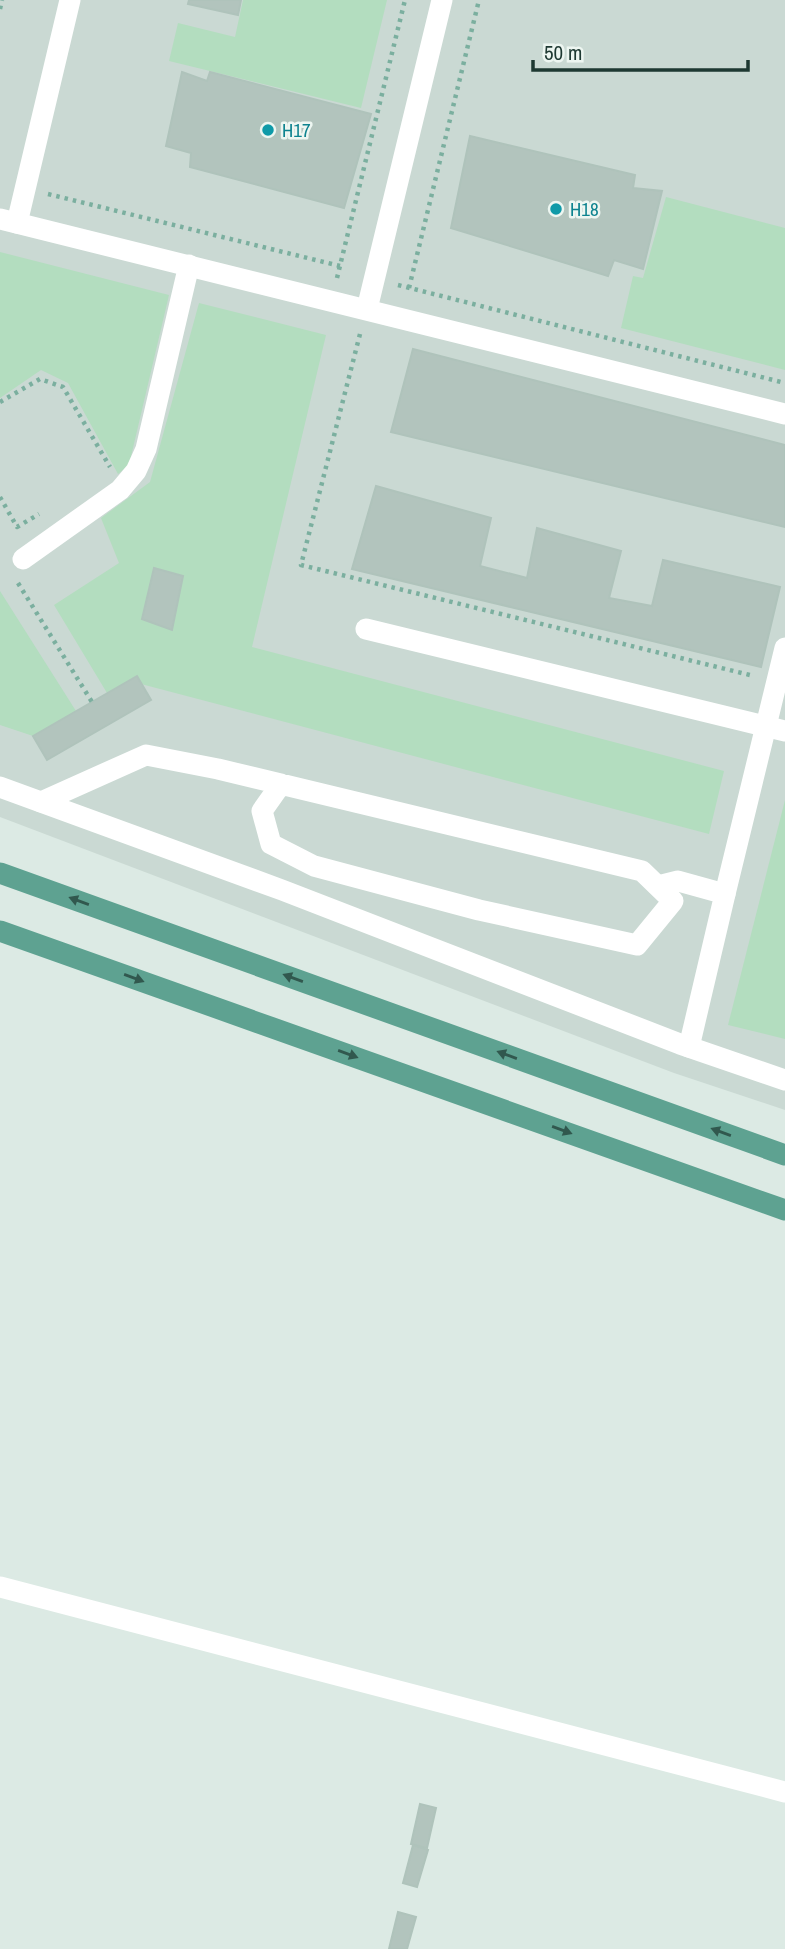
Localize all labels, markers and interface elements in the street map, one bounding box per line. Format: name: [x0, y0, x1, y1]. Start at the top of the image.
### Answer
scale bar: [533, 28, 748, 72]
text: 50 m: [544, 38, 582, 67]
place label: H17: [282, 117, 311, 143]
marker: H17: [260, 122, 276, 138]
place label: H18: [570, 196, 599, 222]
marker: H18: [548, 201, 564, 217]
one-way arrow: [68, 895, 89, 906]
one-way arrow: [282, 972, 303, 983]
one-way arrow: [123, 973, 144, 984]
one-way arrow: [338, 1049, 359, 1060]
one-way arrow: [496, 1049, 517, 1060]
one-way arrow: [552, 1125, 573, 1136]
one-way arrow: [710, 1126, 731, 1137]

